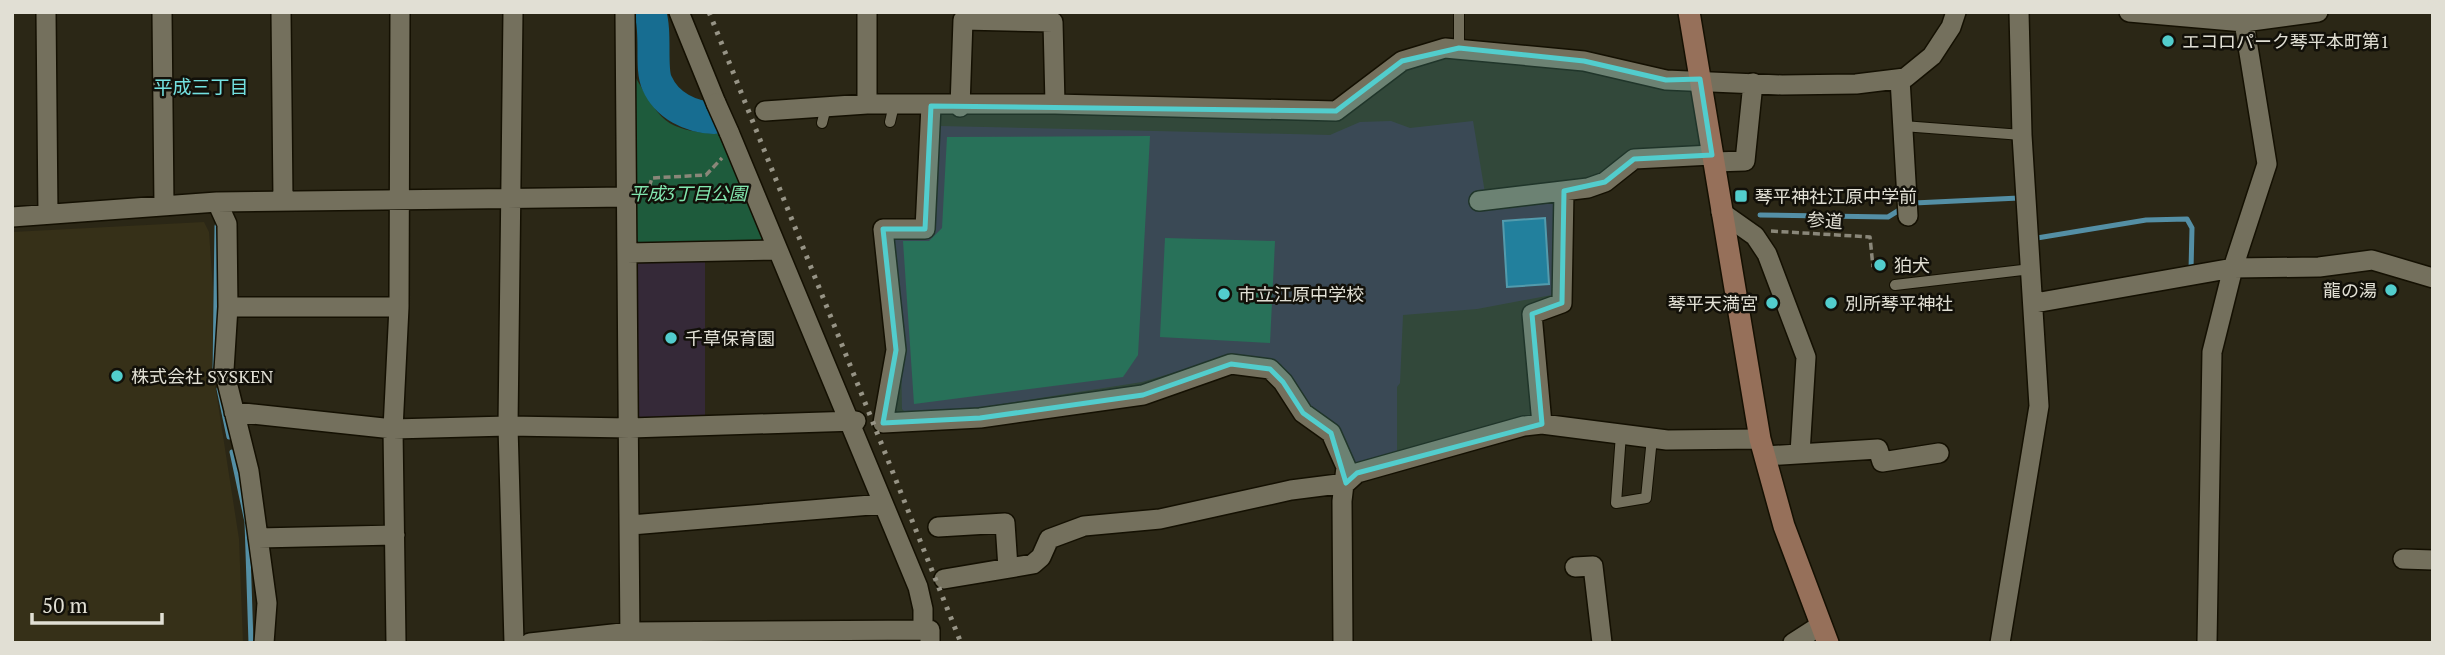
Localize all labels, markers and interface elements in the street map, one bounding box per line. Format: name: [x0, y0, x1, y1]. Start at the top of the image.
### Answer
place label: エコロパーク琴平本町第1: [2182, 29, 2390, 53]
marker: エコロパーク琴平本町第1: [2160, 33, 2176, 49]
district label: 平成三丁目: [153, 74, 249, 99]
park label: 平成3丁目公園: [629, 181, 750, 205]
place label: 琴平神社江原中学前: [1755, 184, 1917, 208]
marker: 琴平神社江原中学前: [1733, 188, 1749, 204]
street label: 参道: [1806, 207, 1844, 233]
place label: 狛犬: [1894, 253, 1930, 277]
marker: 狛犬: [1872, 257, 1888, 273]
place label: 龍の湯: [2323, 278, 2377, 302]
place label: 市立江原中学校: [1238, 282, 1364, 306]
marker: 龍の湯: [2383, 282, 2399, 298]
marker: 市立江原中学校: [1216, 286, 1232, 302]
place label: 琴平天満宮: [1668, 291, 1758, 315]
place label: 別所琴平神社: [1845, 291, 1953, 315]
marker: 琴平天満宮: [1764, 295, 1780, 311]
marker: 別所琴平神社: [1823, 295, 1839, 311]
place label: 千草保育園: [685, 326, 775, 350]
marker: 千草保育園: [663, 330, 679, 346]
place label: 株式会社 SYSKEN: [131, 364, 274, 388]
marker: 株式会社 SYSKEN: [109, 368, 125, 384]
scale bar: [32, 582, 161, 626]
text: 50 m: [42, 591, 88, 619]

